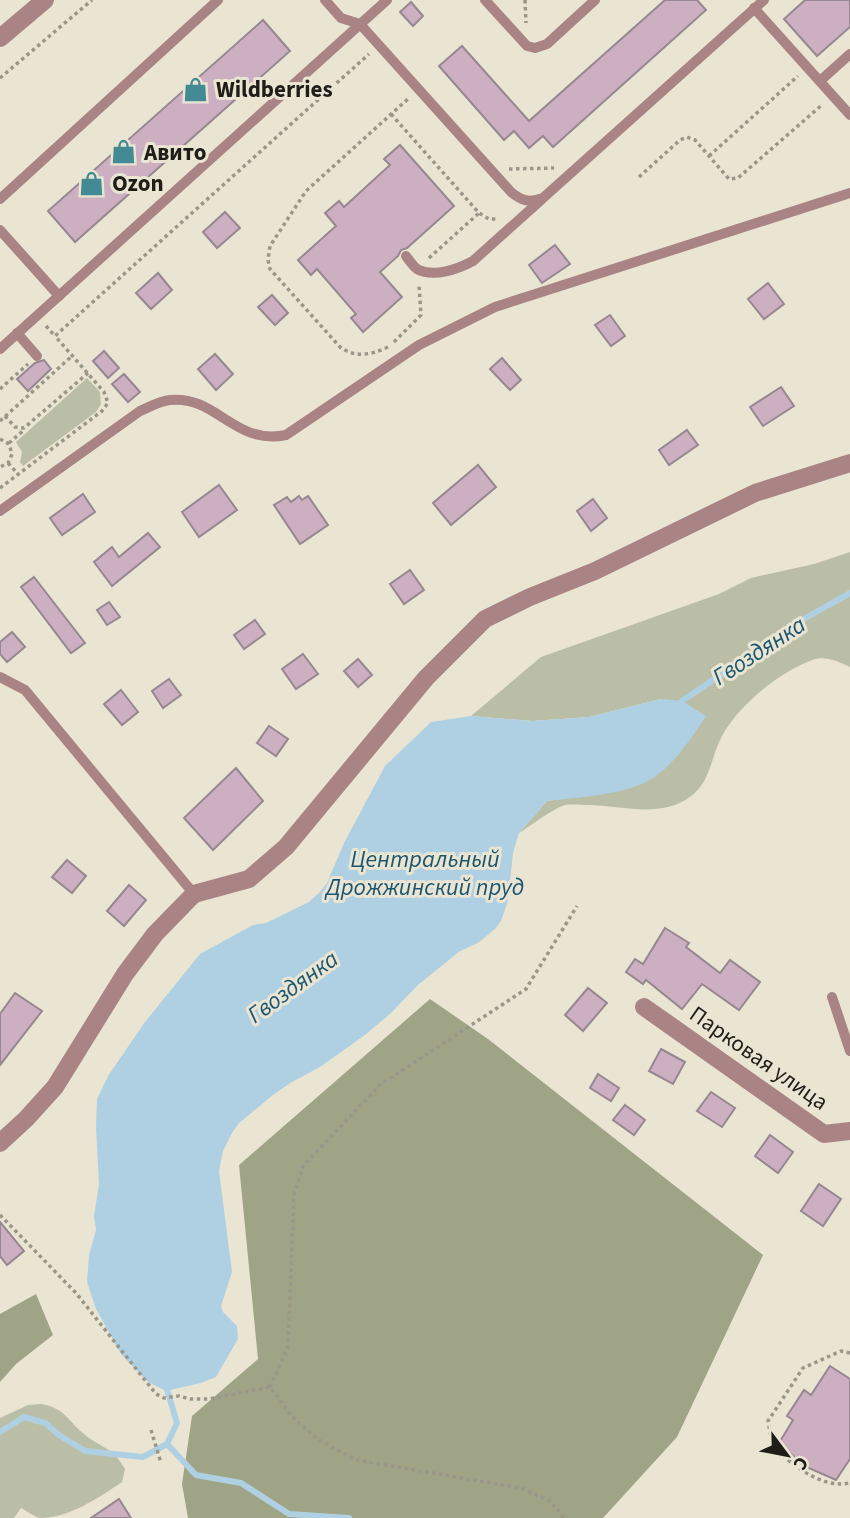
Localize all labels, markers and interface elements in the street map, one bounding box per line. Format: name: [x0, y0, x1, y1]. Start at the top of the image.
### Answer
place label: Wildberries: [216, 73, 333, 106]
shop icon: Wildberries: [182, 75, 210, 103]
place label: Авито: [143, 136, 206, 169]
shop icon: Авито: [110, 138, 138, 166]
place label: Ozon: [112, 167, 164, 200]
shop icon: Ozon: [78, 169, 106, 197]
water label: Гвоздянка: [705, 608, 813, 694]
water label: Центральный Дрожжинский пруд: [324, 842, 524, 905]
water label: Гвоздянка: [240, 942, 346, 1032]
street label: Парковая улица: [683, 998, 835, 1118]
north arrow: [752, 1420, 822, 1490]
text: С: [786, 1451, 815, 1475]

